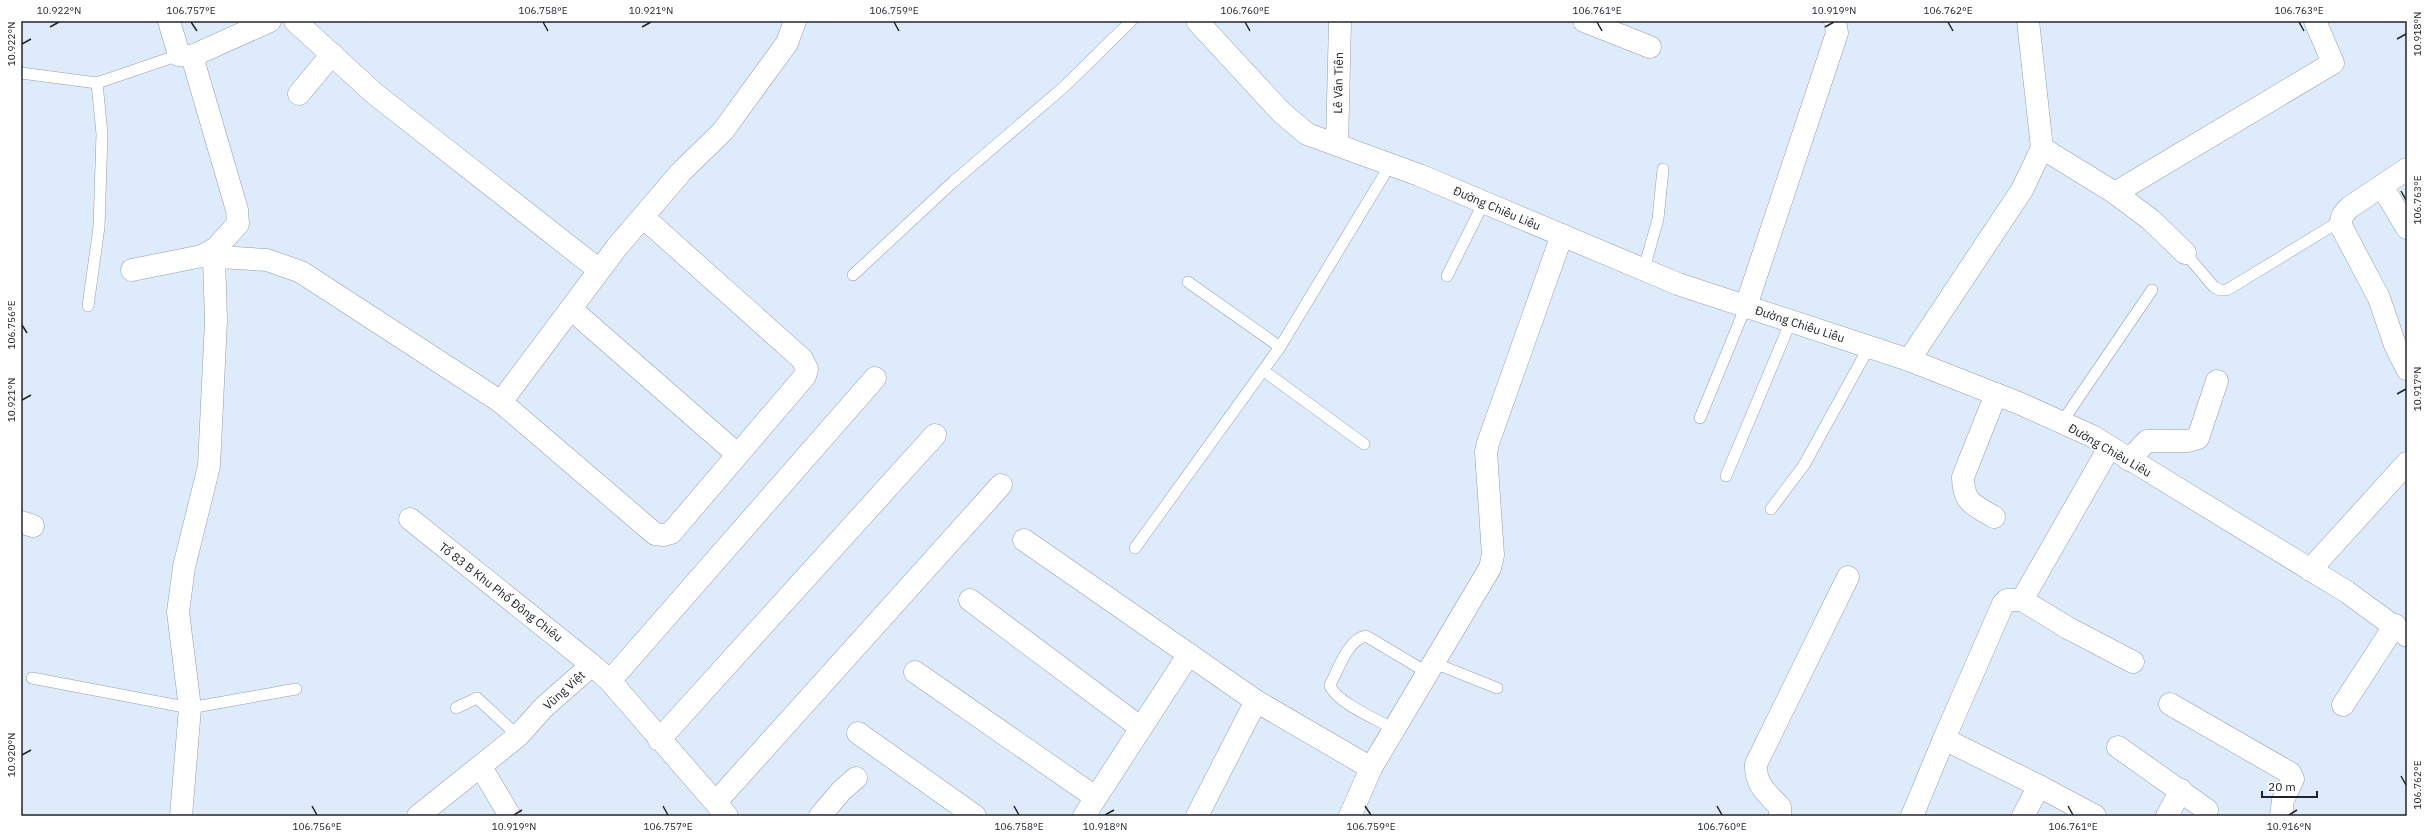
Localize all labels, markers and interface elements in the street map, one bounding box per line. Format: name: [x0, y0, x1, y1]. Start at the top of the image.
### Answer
text: 10.922°N: [37, 4, 81, 17]
text: 106.757°E: [166, 4, 216, 17]
text: 106.758°E: [518, 4, 568, 17]
text: 10.921°N: [629, 4, 673, 17]
text: 106.759°E: [869, 4, 919, 17]
text: 106.760°E: [1220, 4, 1270, 17]
text: 106.761°E: [1572, 4, 1622, 17]
text: 10.919°N: [1812, 4, 1856, 17]
text: 106.762°E: [1923, 4, 1973, 17]
text: 106.763°E: [2274, 4, 2324, 17]
text: 10.918°N: [2411, 12, 2424, 56]
text: 10.922°N: [5, 22, 18, 66]
street label: Lê Văn Tiên: [1330, 52, 1346, 114]
text: 106.763°E: [2411, 175, 2424, 225]
street label: Đường Chiêu Liêu: [1451, 183, 1543, 233]
text: 106.756°E: [5, 300, 18, 350]
street label: Đường Chiêu Liêu: [1753, 302, 1847, 346]
text: 10.917°N: [2411, 367, 2424, 411]
text: 10.921°N: [5, 378, 18, 422]
street label: Đường Chiêu Liêu: [2066, 420, 2154, 480]
street label: Tổ 83 B Khu Phố Đông Chiêu: [436, 539, 566, 645]
street label: Vũng Việt: [540, 667, 588, 713]
text: 10.920°N: [5, 733, 18, 777]
text: 106.762°E: [2411, 760, 2424, 810]
scale bar: [2262, 773, 2317, 799]
text: 20 m: [2268, 779, 2296, 794]
text: 106.756°E: [292, 820, 342, 833]
text: 10.919°N: [492, 820, 536, 833]
text: 106.757°E: [643, 820, 693, 833]
text: 106.758°E: [994, 820, 1044, 833]
text: 10.918°N: [1083, 820, 1127, 833]
text: 106.759°E: [1346, 820, 1396, 833]
text: 106.760°E: [1697, 820, 1747, 833]
text: 106.761°E: [2048, 820, 2098, 833]
text: 10.916°N: [2267, 820, 2311, 833]

